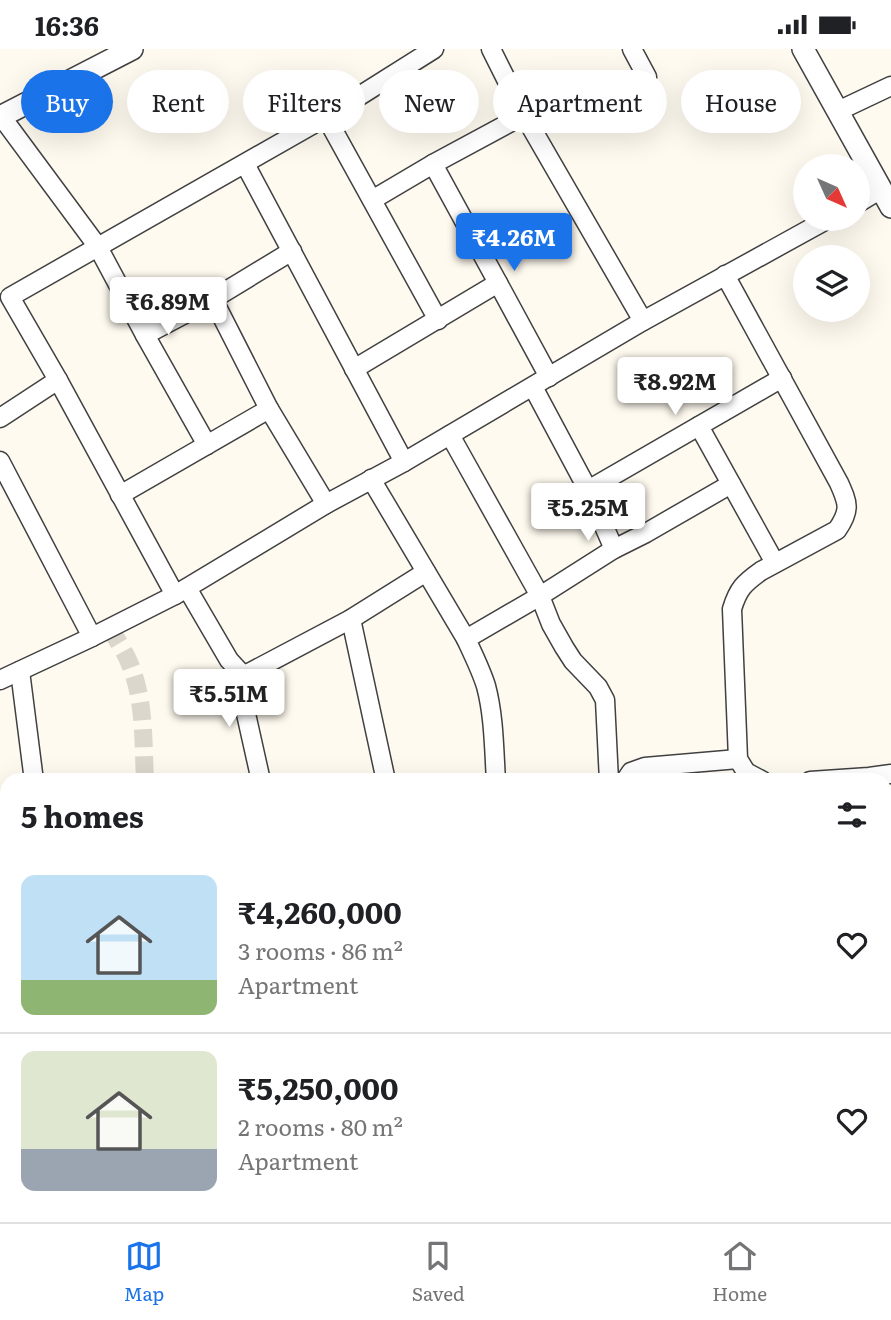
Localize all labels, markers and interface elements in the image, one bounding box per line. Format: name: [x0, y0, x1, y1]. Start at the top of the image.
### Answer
text: 16:36: [35, 5, 99, 44]
chip: Buy: [21, 70, 113, 133]
chip: Rent: [127, 70, 229, 133]
chip: Filters: [243, 70, 365, 133]
chip: New: [379, 70, 479, 133]
chip: Apartment: [493, 70, 667, 133]
chip: House: [681, 70, 801, 133]
north arrow: [793, 154, 870, 231]
map controls: [793, 154, 870, 322]
pin: ₹4.26M: [457, 213, 571, 273]
text: ₹4.26M: [472, 219, 556, 253]
button: layers: [793, 245, 870, 322]
pin: ₹6.89M: [111, 278, 225, 337]
text: ₹6.89M: [126, 283, 210, 317]
pin: ₹8.92M: [618, 357, 732, 417]
text: ₹8.92M: [633, 363, 717, 397]
pin: ₹5.25M: [531, 483, 645, 543]
text: ₹5.25M: [547, 489, 629, 523]
pin: ₹5.51M: [172, 669, 286, 729]
text: ₹5.51M: [190, 675, 268, 709]
text: 5 homes: [21, 793, 144, 837]
icon: filters: [833, 796, 871, 834]
text: ₹4,260,000: [238, 889, 402, 933]
icon: home: [77, 903, 161, 987]
icon: heart: [833, 926, 871, 964]
text: 3 rooms · 86 m²: [238, 933, 403, 967]
text: Apartment: [238, 967, 358, 1001]
text: ₹5,250,000: [238, 1065, 399, 1109]
icon: home: [77, 1079, 161, 1163]
icon: heart: [833, 1102, 871, 1140]
text: 2 rooms · 80 m²: [238, 1109, 403, 1143]
text: Apartment: [238, 1143, 358, 1177]
tab: Map: [124, 1237, 164, 1307]
tab: Saved: [412, 1237, 465, 1307]
tab: Home: [712, 1237, 767, 1307]

